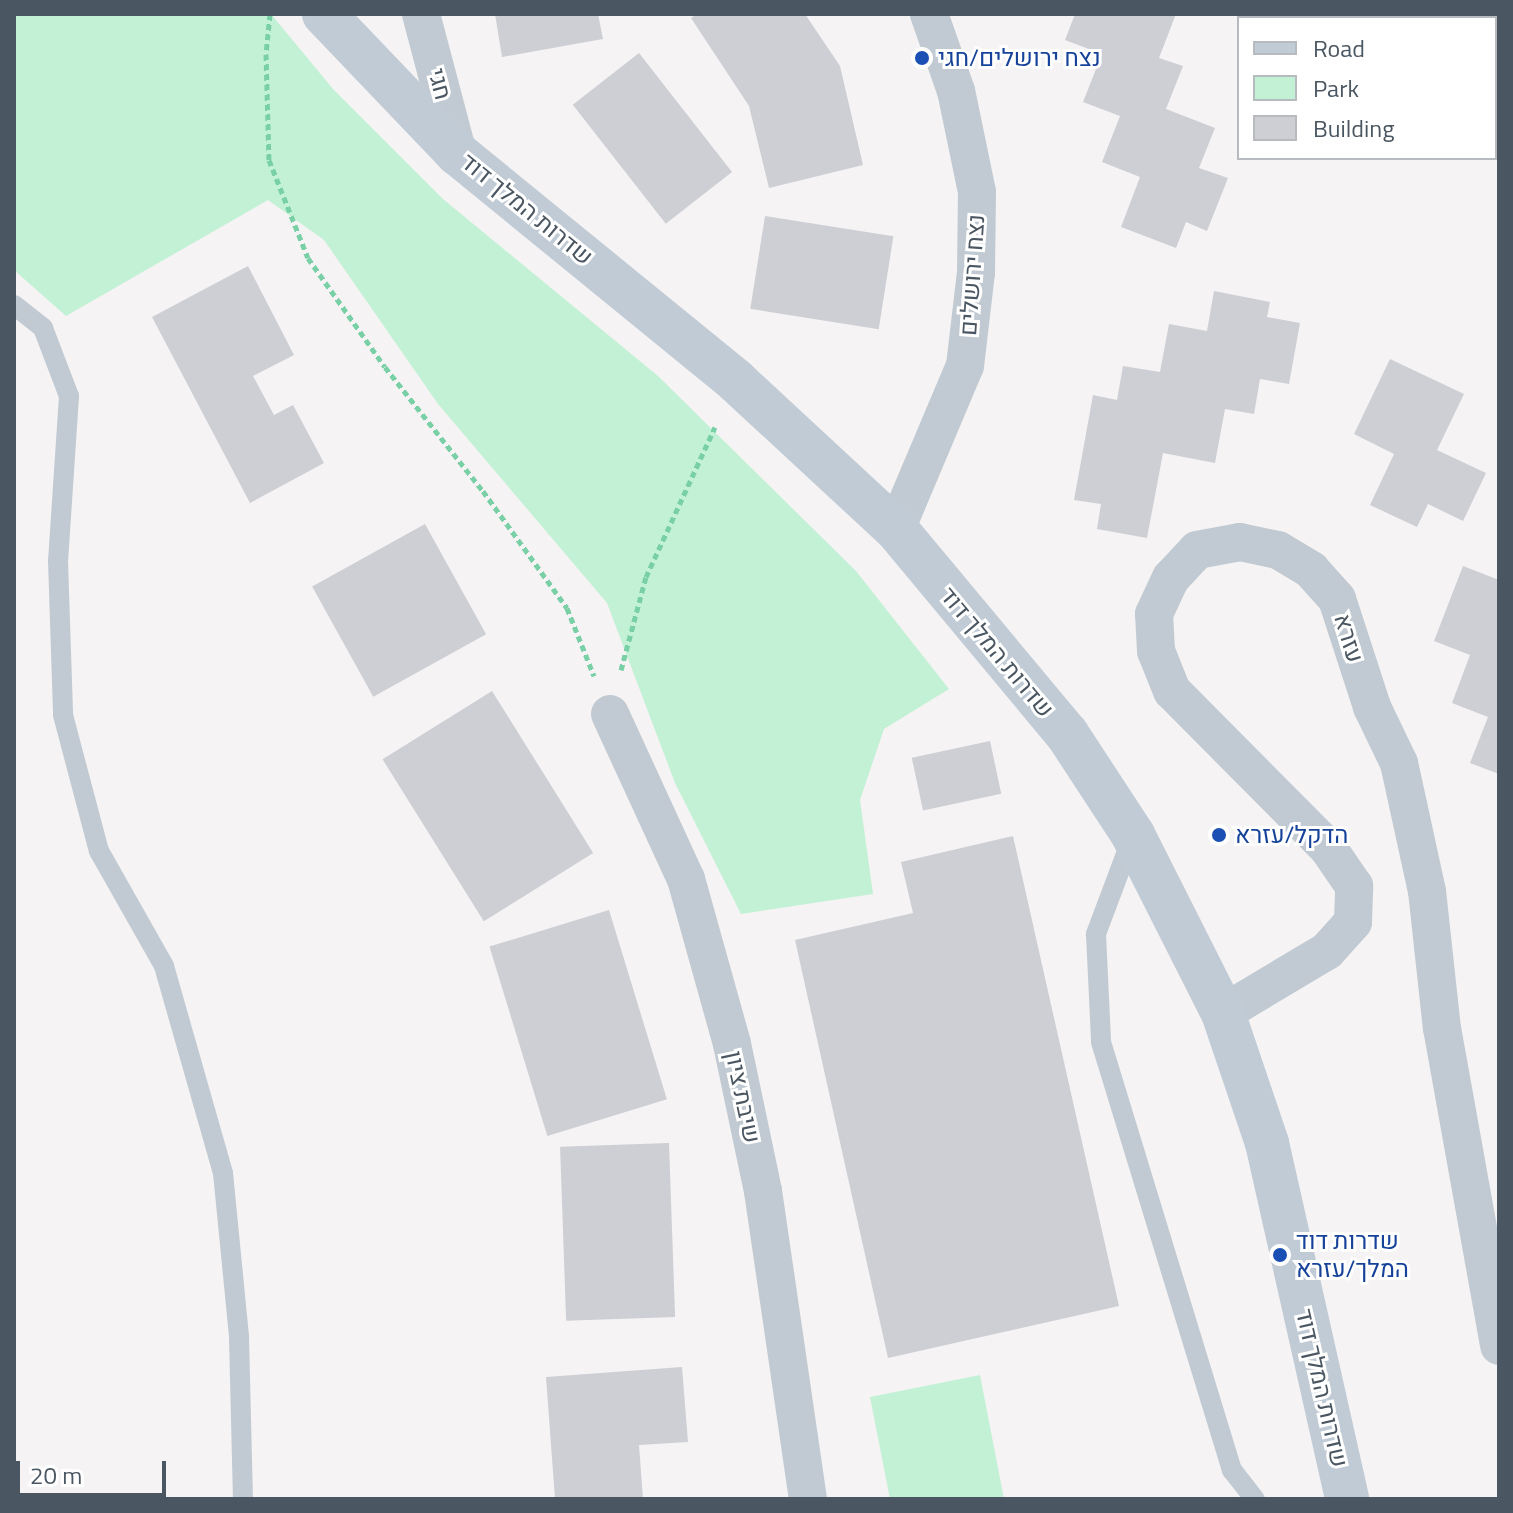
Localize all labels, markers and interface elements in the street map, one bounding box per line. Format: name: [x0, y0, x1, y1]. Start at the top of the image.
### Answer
legend: [1237, 16, 1497, 160]
text: Road: [1313, 30, 1365, 66]
place label: נצח ירושלים/חגי: [938, 44, 1101, 72]
marker: נצח ירושלים/חגי: [913, 49, 931, 67]
street label: חגי: [422, 65, 458, 103]
text: Park: [1313, 70, 1359, 106]
text: Building: [1313, 110, 1395, 146]
street label: שדרות המלך דוד: [455, 147, 599, 271]
street label: נצח ירושלים: [953, 213, 991, 337]
street label: שדרות המלך דוד: [934, 581, 1060, 723]
street label: עזרא: [1328, 610, 1370, 666]
place label: הדקל/עזרא: [1235, 821, 1348, 849]
marker: הדקל/עזרא: [1210, 826, 1228, 844]
street label: שיבת ציון: [719, 1048, 767, 1146]
place label: שדרות דוד המלך/עזרא: [1296, 1227, 1409, 1283]
marker: שדרות דוד המלך/עזרא: [1271, 1246, 1289, 1264]
street label: שדרות המלך דוד: [1290, 1306, 1354, 1470]
scale bar: [20, 1445, 170, 1495]
text: 20 m: [30, 1457, 82, 1493]

